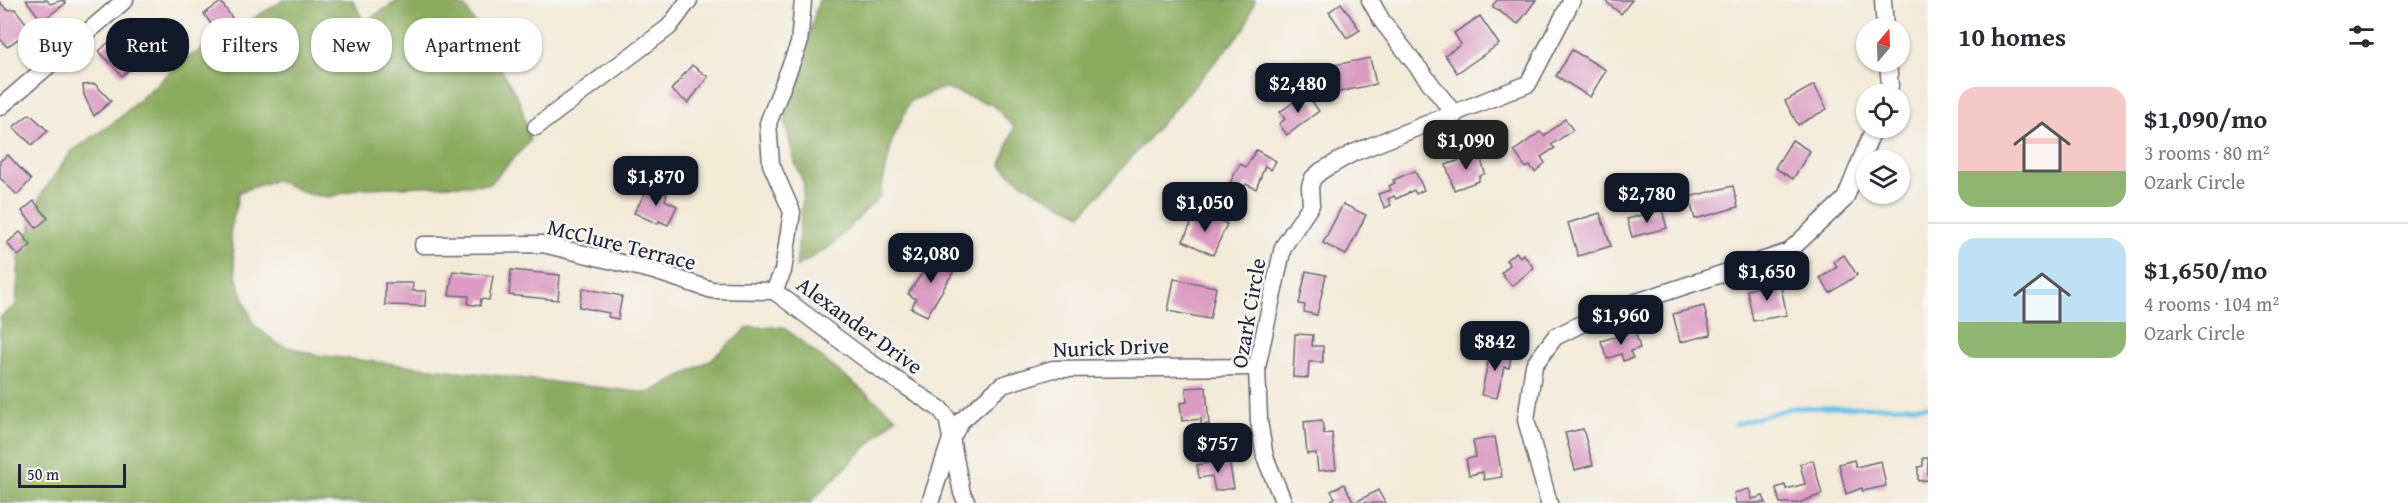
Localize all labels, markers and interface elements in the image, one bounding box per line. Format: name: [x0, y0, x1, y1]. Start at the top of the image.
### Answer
text: 10 homes: [1958, 17, 2066, 56]
chip: Buy: [18, 18, 94, 72]
chip: Rent: [106, 18, 189, 72]
chip: Filters: [201, 18, 299, 72]
chip: New: [311, 18, 392, 72]
chip: Apartment: [404, 18, 542, 72]
north arrow: [1856, 18, 1910, 72]
map controls: [1856, 18, 1910, 204]
icon: filters: [2345, 20, 2378, 53]
pin: $2,480: [1249, 63, 1347, 114]
text: $2,480: [1269, 68, 1327, 97]
button: locate: [1856, 84, 1910, 138]
text: $1,090/mo: [2144, 99, 2267, 138]
icon: home: [2006, 111, 2078, 183]
pin: $1,090: [1417, 120, 1515, 171]
text: $1,090: [1437, 125, 1495, 154]
text: 3 rooms · 80 m²: [2144, 138, 2270, 167]
button: layers: [1856, 150, 1910, 204]
pin: $1,870: [607, 156, 705, 207]
text: $1,870: [627, 161, 685, 190]
text: Ozark Circle: [2144, 167, 2245, 196]
pin: $2,780: [1598, 173, 1696, 224]
text: $2,780: [1618, 178, 1676, 207]
pin: $1,050: [1156, 182, 1254, 233]
text: $1,050: [1176, 187, 1234, 216]
street label: McClure Terrace: [544, 210, 700, 278]
pin: $2,080: [882, 233, 980, 284]
text: $2,080: [902, 238, 960, 267]
text: $1,650/mo: [2144, 250, 2267, 289]
pin: $1,650: [1718, 251, 1816, 302]
street label: Ozark Circle: [1223, 255, 1273, 371]
text: $1,650: [1738, 256, 1796, 285]
icon: home: [2006, 262, 2078, 334]
street label: Alexander Drive: [790, 268, 930, 382]
text: 4 rooms · 104 m²: [2144, 289, 2279, 318]
pin: $1,960: [1572, 295, 1670, 346]
text: $1,960: [1592, 300, 1650, 329]
text: Ozark Circle: [2144, 318, 2245, 347]
pin: $842: [1459, 321, 1531, 372]
text: $842: [1474, 326, 1516, 355]
street label: Nurick Drive: [1052, 329, 1170, 365]
pin: $757: [1182, 423, 1254, 474]
text: $757: [1197, 428, 1239, 457]
scale bar: [18, 461, 126, 488]
text: 50 m: [27, 462, 59, 486]

